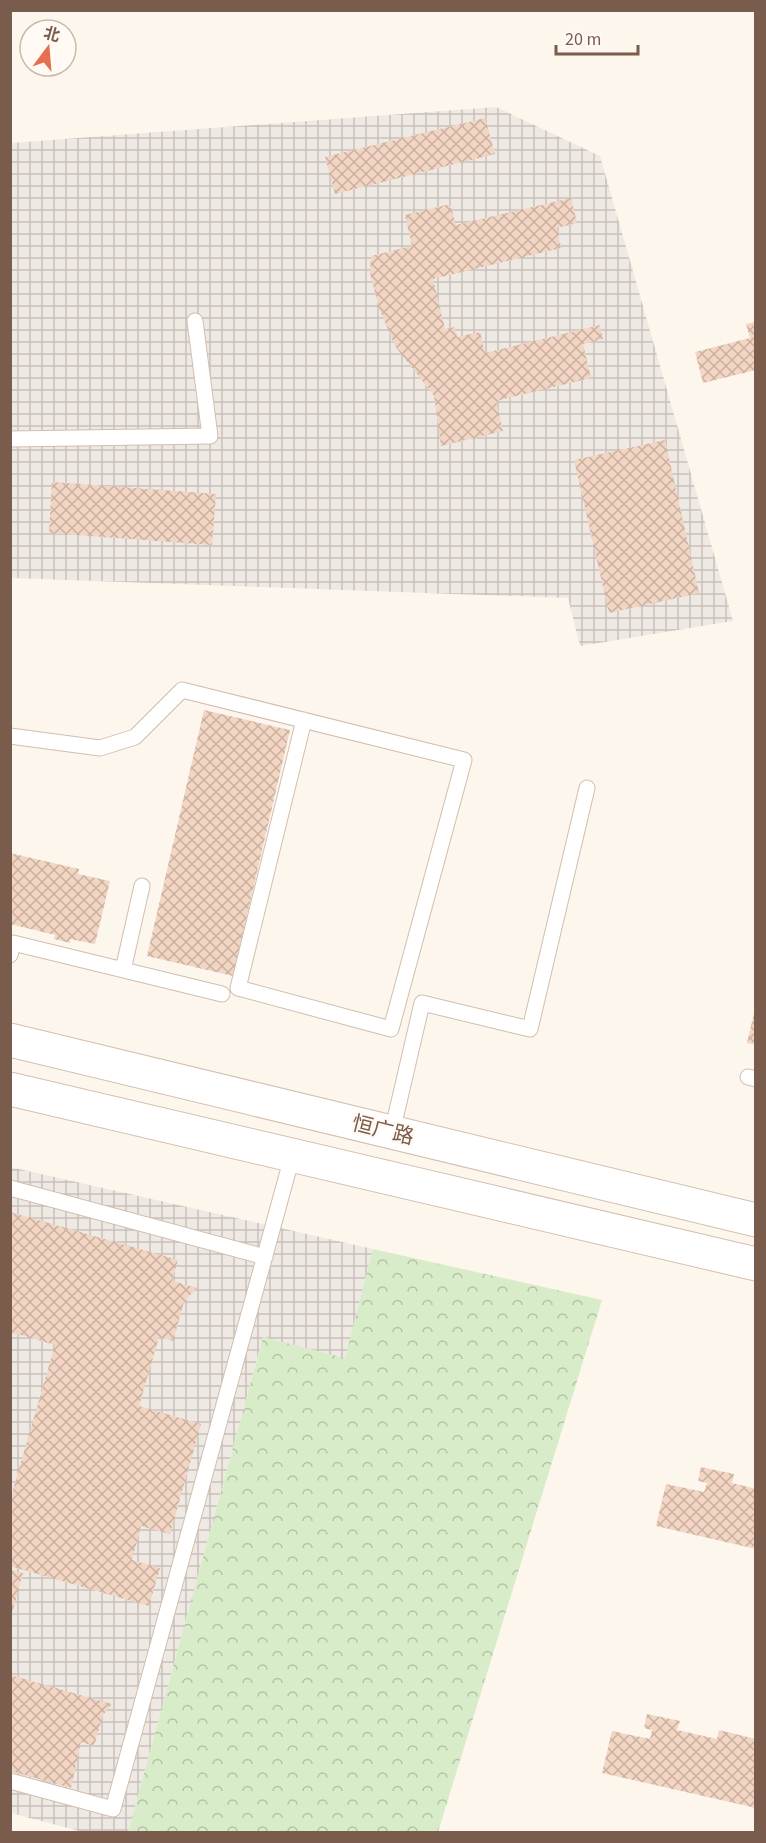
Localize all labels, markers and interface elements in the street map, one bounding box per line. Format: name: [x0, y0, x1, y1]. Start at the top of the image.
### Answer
north arrow: [18, 18, 78, 78]
scale bar: [556, 18, 638, 56]
text: 北: [41, 22, 63, 47]
text: 20 m: [565, 27, 601, 52]
street label: 恒广路: [349, 1108, 417, 1152]

